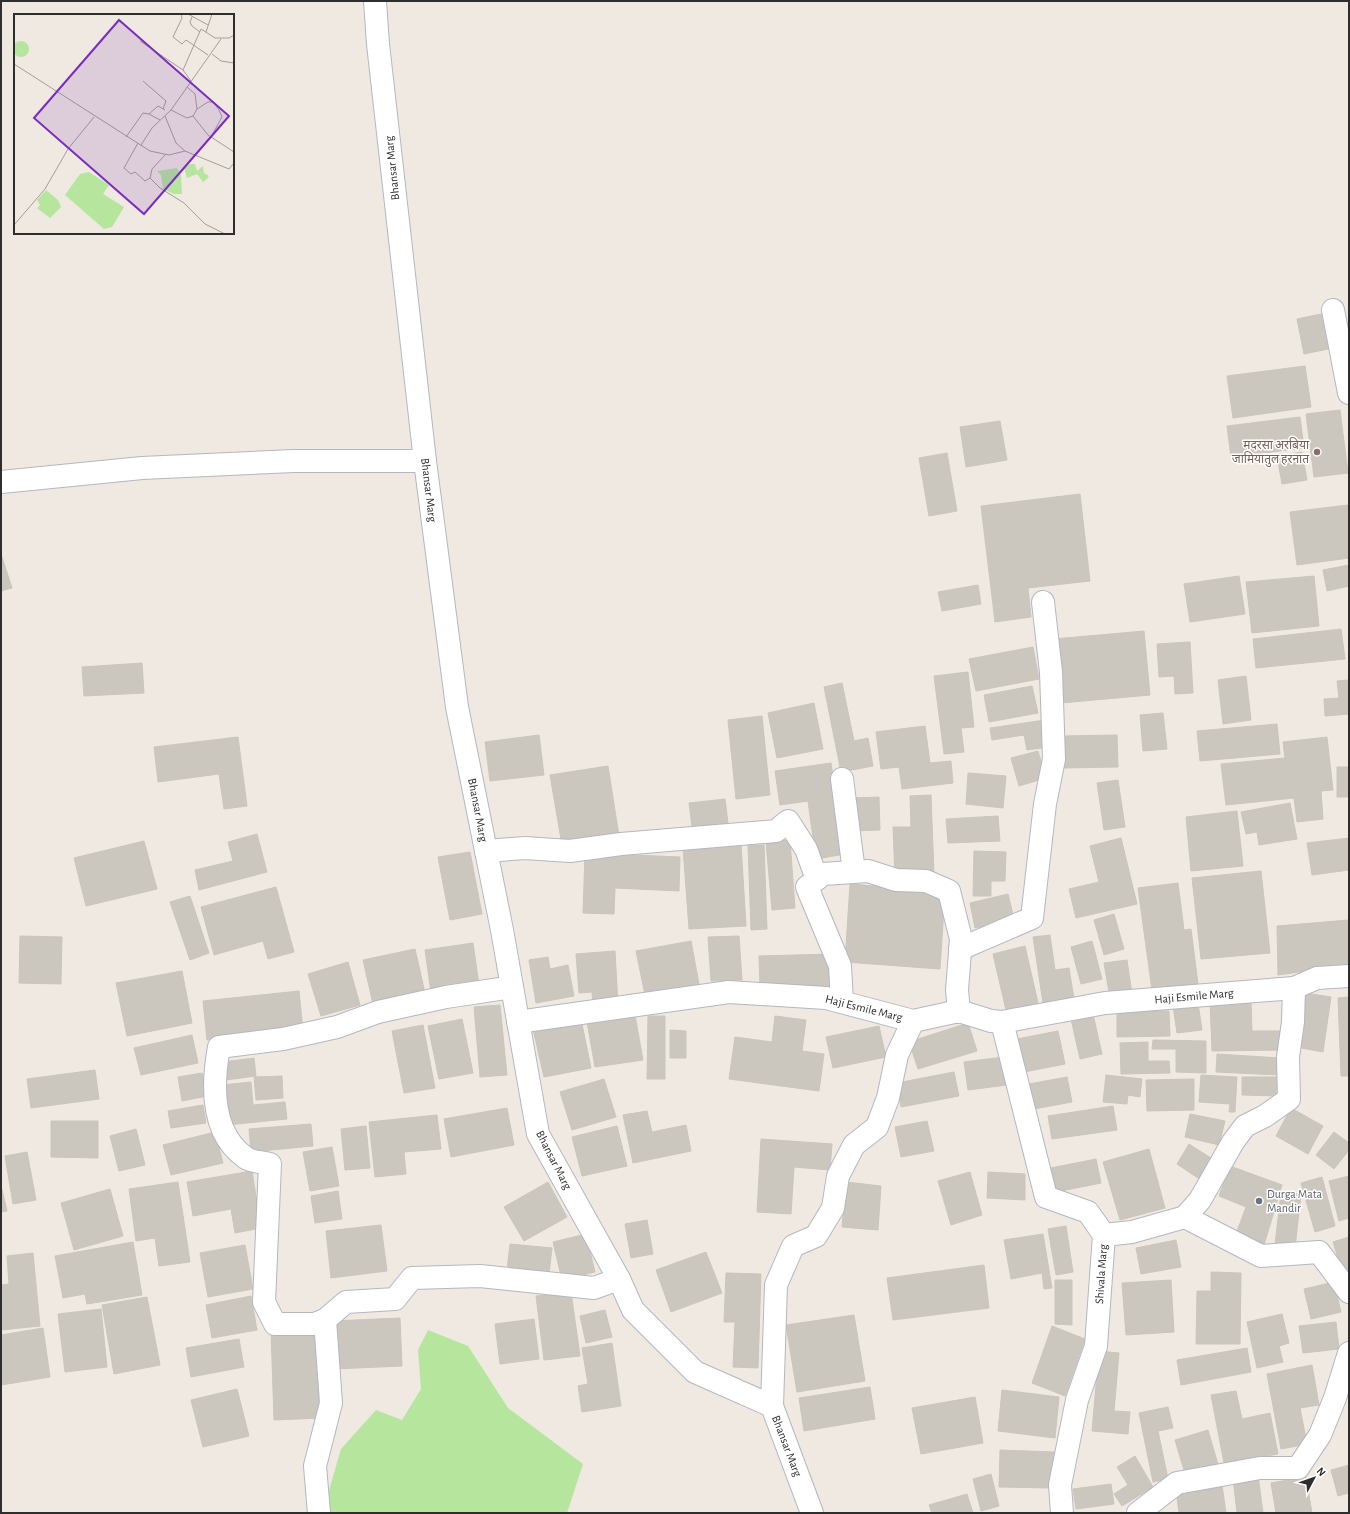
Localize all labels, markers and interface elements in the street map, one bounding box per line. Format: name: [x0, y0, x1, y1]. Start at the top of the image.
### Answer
inset map: [14, 14, 234, 234]
street label: Bhansar Marg: [383, 135, 401, 201]
place label: मदरसा अरबिया जामियातुल हरनात: [1232, 437, 1310, 467]
marker: मदरसा अरबिया जामियातुल हरनात: [1312, 447, 1322, 457]
street label: Bhansar Marg: [419, 457, 439, 523]
street label: Bhansar Marg: [466, 777, 490, 843]
street label: Haji Esmile Marg: [1154, 987, 1234, 1006]
street label: Haji Esmile Marg: [824, 993, 904, 1024]
street label: Bhansar Marg: [534, 1129, 574, 1192]
place label: Durga Mata Mandir: [1267, 1188, 1323, 1214]
marker: Durga Mata Mandir: [1254, 1196, 1264, 1206]
street label: Shivala Marg: [1093, 1243, 1109, 1304]
street label: Bhansar Marg: [770, 1414, 804, 1478]
north arrow: [1294, 1458, 1334, 1498]
text: N: [1315, 1465, 1328, 1478]

